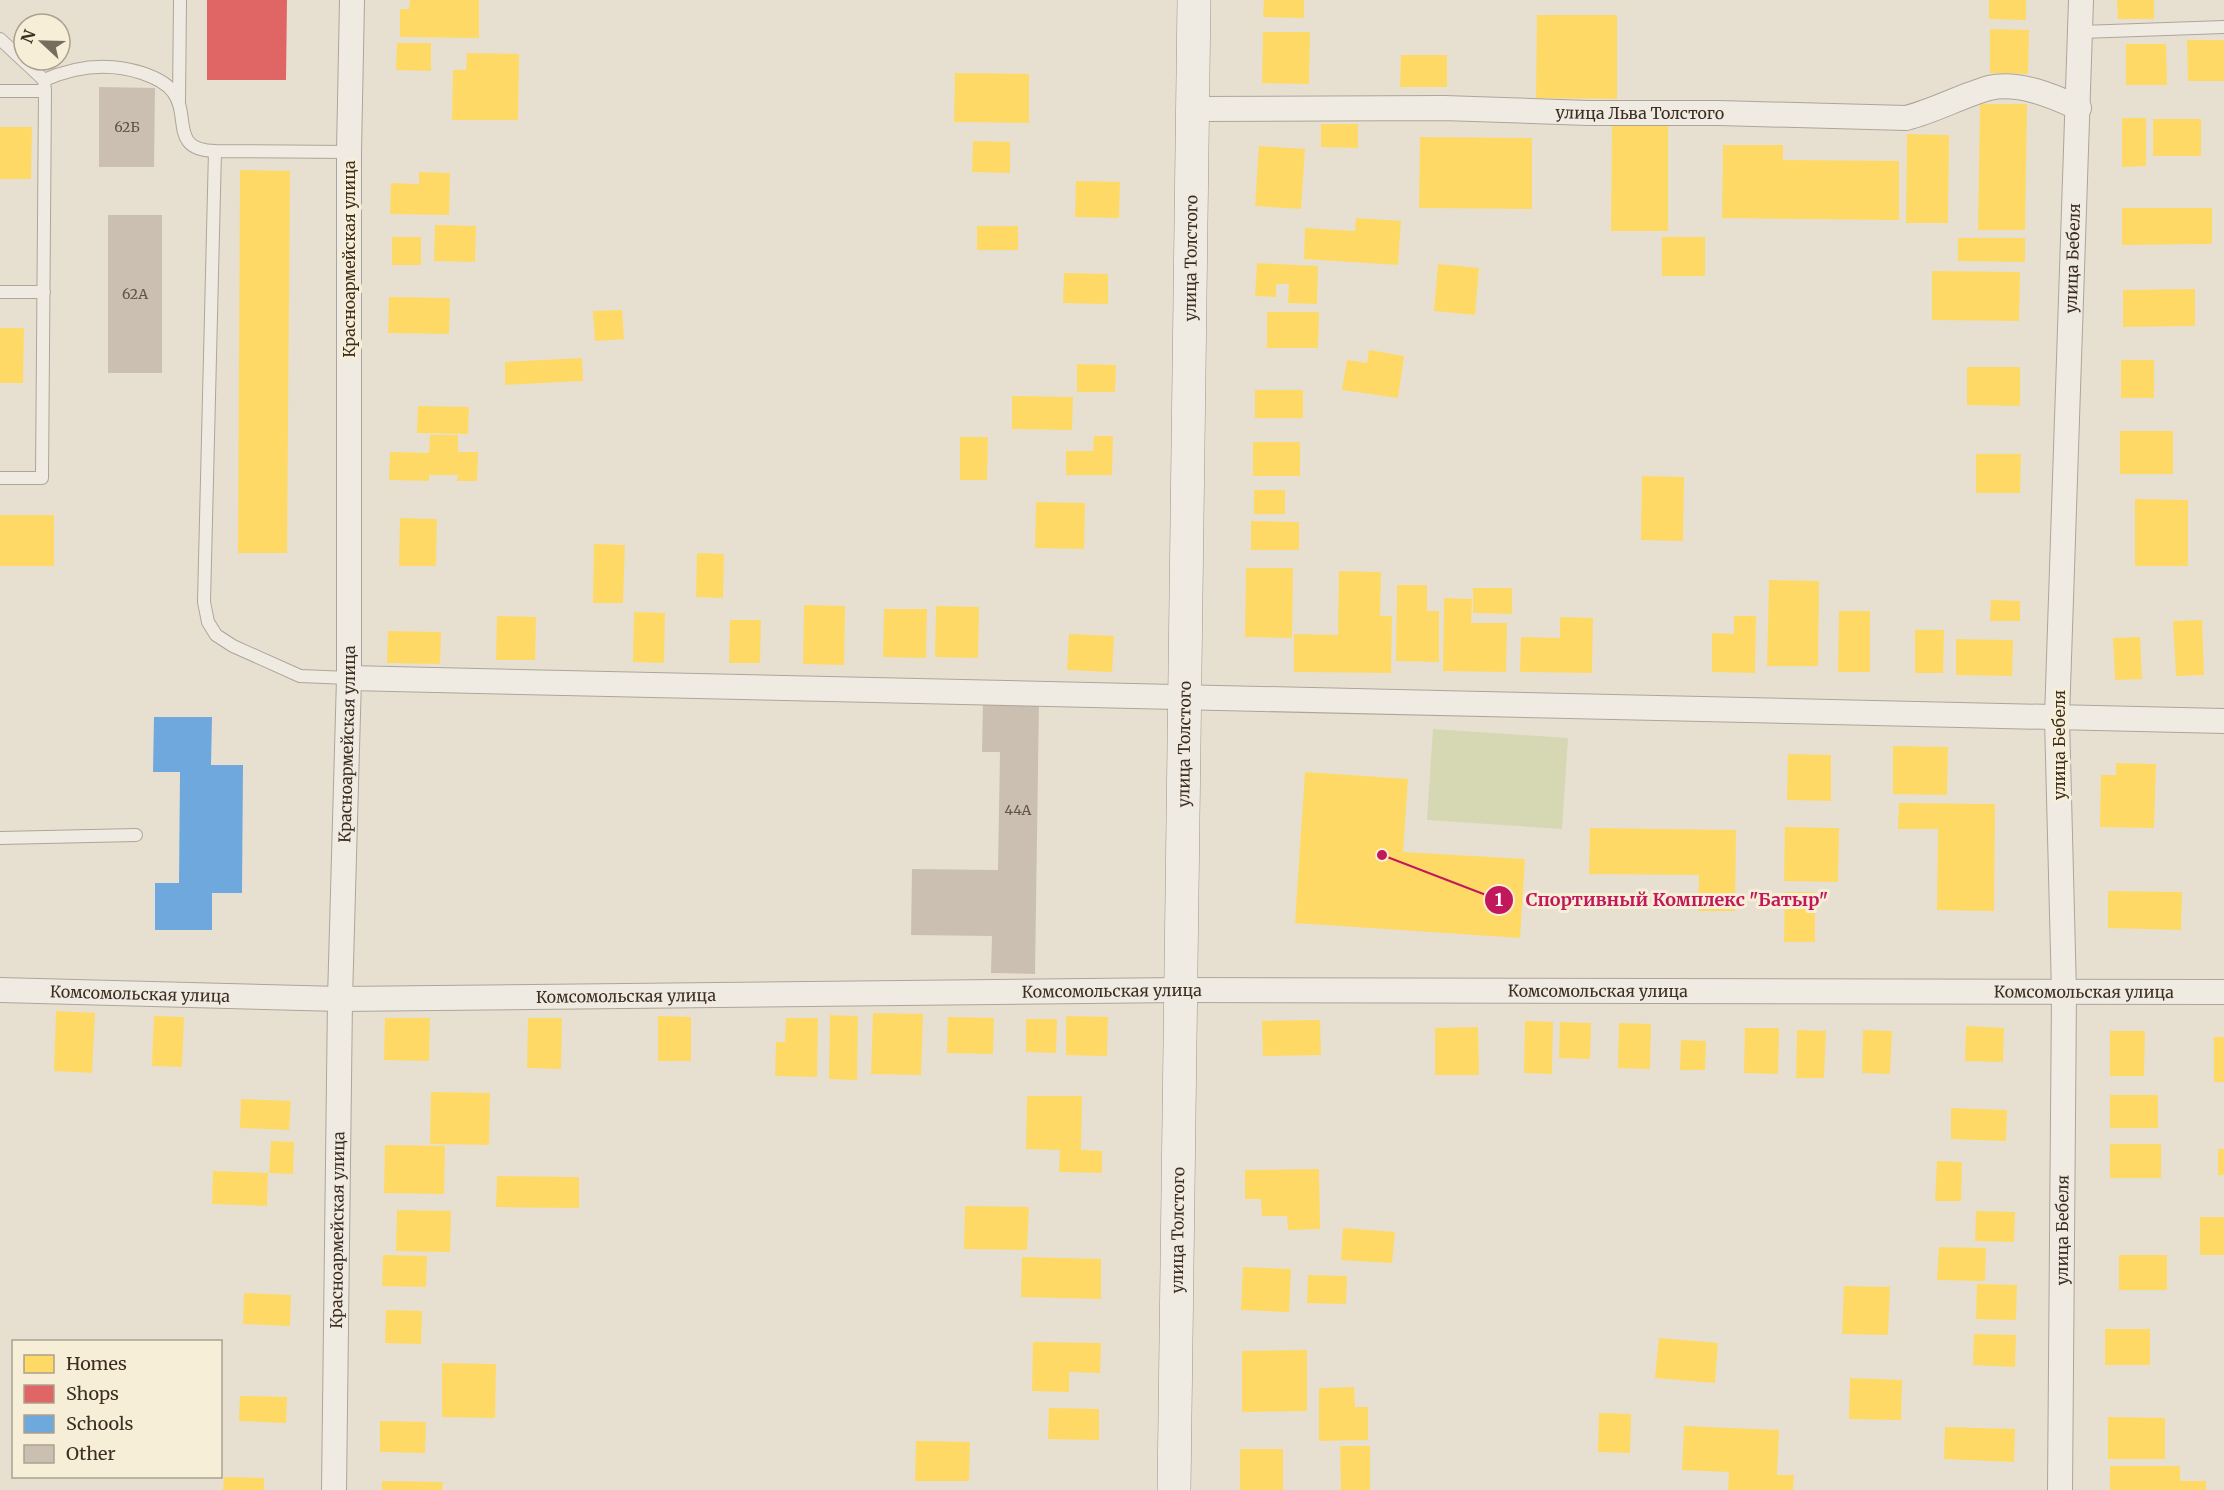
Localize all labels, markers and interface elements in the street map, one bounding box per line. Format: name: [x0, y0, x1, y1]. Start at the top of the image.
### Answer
north arrow: [12, 12, 72, 72]
text: N: [16, 26, 40, 46]
street label: улица Льва Толстого: [1555, 102, 1725, 123]
house number: 62Б: [114, 118, 140, 136]
street label: Красноармейская улица: [339, 160, 359, 358]
street label: улица Толстого: [1180, 195, 1201, 322]
street label: улица Бебеля: [2061, 203, 2084, 314]
house number: 62А: [122, 285, 148, 303]
street label: Красноармейская улица: [334, 645, 359, 843]
street label: улица Толстого: [1173, 681, 1195, 808]
street label: улица Бебеля: [2049, 690, 2069, 800]
house number: 44А: [1005, 801, 1032, 819]
callout: Спортивный Комплекс "Батыр": [1484, 882, 1840, 918]
text: 1: [1495, 888, 1503, 911]
text: Спортивный Комплекс "Батыр": [1526, 888, 1828, 911]
street label: Комсомольская улица: [1022, 980, 1202, 1002]
street label: Комсомольская улица: [50, 981, 231, 1006]
street label: Комсомольская улица: [1508, 981, 1688, 1001]
street label: Комсомольская улица: [1994, 982, 2174, 1002]
street label: Комсомольская улица: [536, 985, 716, 1007]
street label: Красноармейская улица: [326, 1131, 348, 1329]
street label: улица Толстого: [1167, 1167, 1188, 1293]
street label: улица Бебеля: [2052, 1175, 2073, 1285]
legend: [12, 1340, 222, 1478]
text: Homes: [66, 1352, 127, 1375]
text: Shops: [66, 1382, 119, 1405]
text: Schools: [66, 1412, 134, 1435]
text: Other: [66, 1442, 116, 1465]

